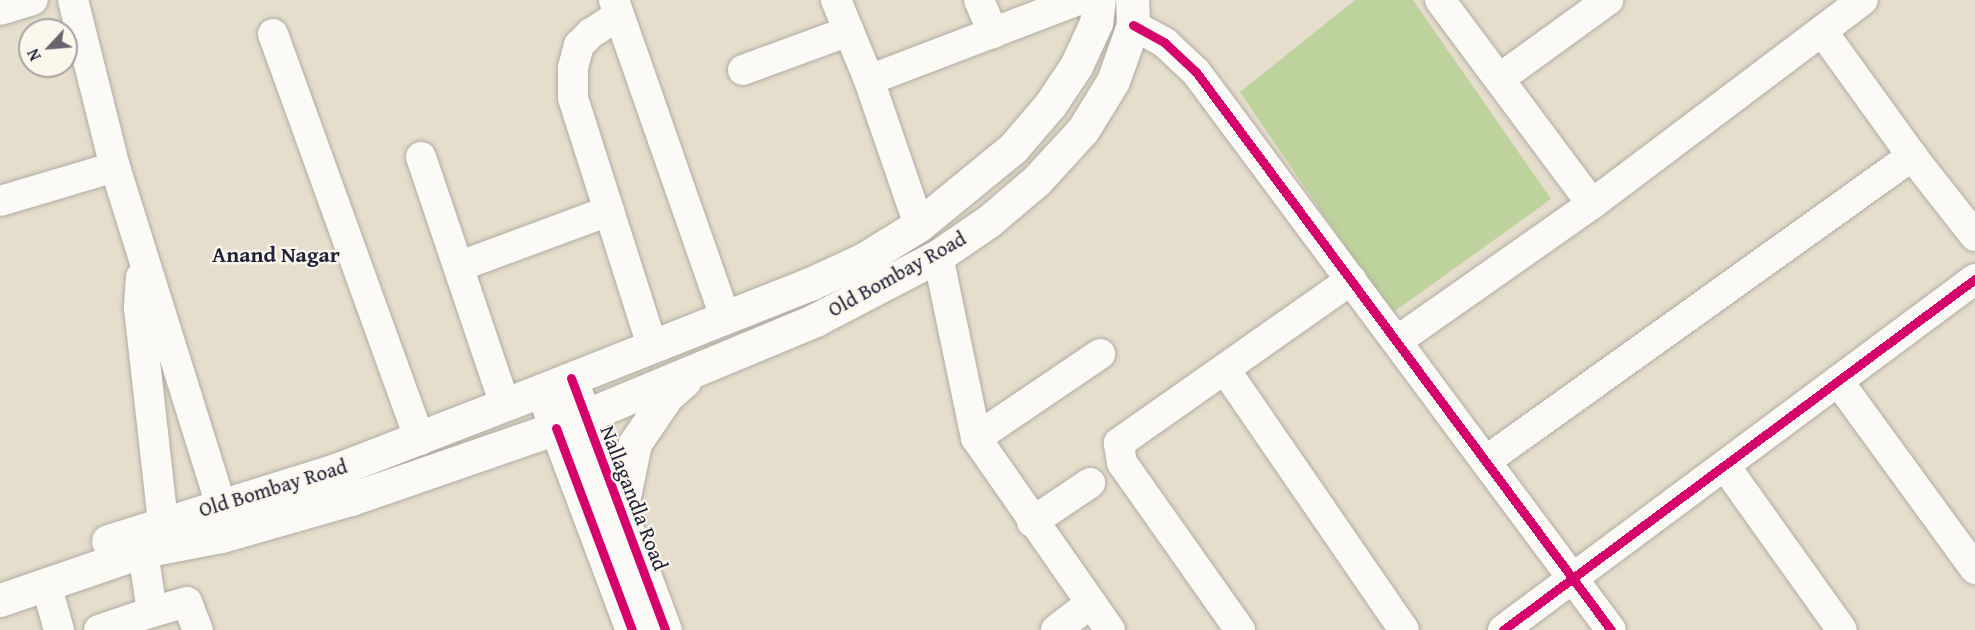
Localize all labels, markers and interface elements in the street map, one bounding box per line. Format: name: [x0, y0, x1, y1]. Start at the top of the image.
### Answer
north arrow: [18, 18, 78, 78]
text: N: [20, 45, 47, 65]
street label: Old Bombay Road: [824, 226, 970, 322]
district label: Anand Nagar: [212, 242, 340, 268]
street label: Nallagandla Road: [595, 422, 673, 574]
street label: Old Bombay Road: [196, 453, 350, 523]

